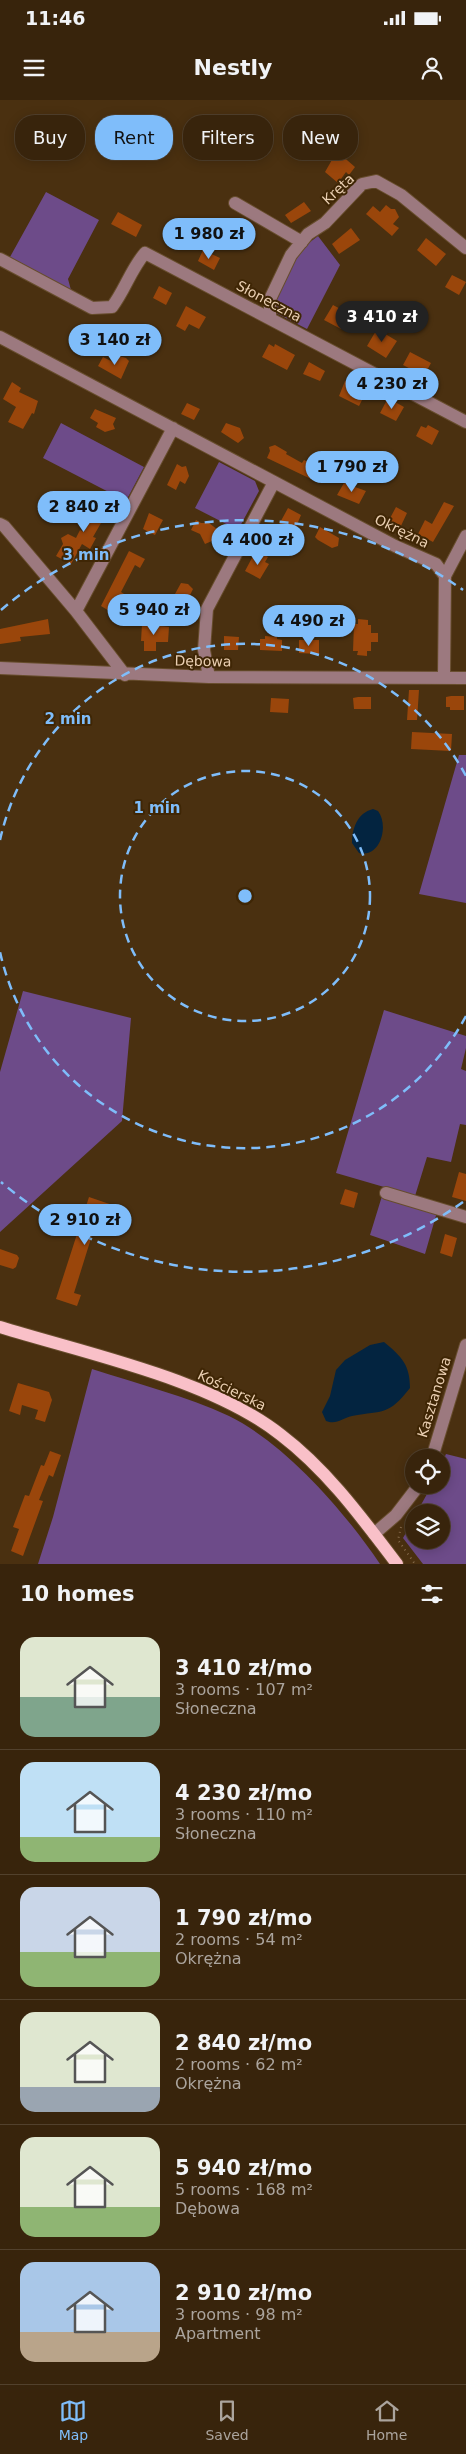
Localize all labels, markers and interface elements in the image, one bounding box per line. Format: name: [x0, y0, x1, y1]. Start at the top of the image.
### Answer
text: 11:46: [25, 7, 85, 29]
icon: menu: [20, 54, 48, 82]
icon: person: [418, 54, 446, 82]
text: Nestly: [194, 55, 272, 80]
chip: Buy: [15, 115, 85, 160]
chip: Rent: [95, 115, 173, 160]
chip: Filters: [183, 115, 273, 160]
chip: New: [283, 115, 358, 160]
street label: Kręta: [319, 170, 357, 208]
pin: 1 980 zł: [157, 218, 261, 260]
text: 1 980 zł: [174, 224, 244, 243]
street label: Słoneczna: [234, 277, 304, 325]
pin: 3 410 zł: [330, 300, 434, 343]
text: 3 410 zł: [347, 307, 417, 326]
pin: 3 140 zł: [63, 324, 167, 366]
text: 3 140 zł: [80, 330, 150, 349]
pin: 4 230 zł: [340, 368, 444, 410]
text: 4 230 zł: [357, 374, 427, 393]
pin: 1 790 zł: [300, 450, 404, 493]
text: 1 790 zł: [317, 457, 387, 476]
pin: 2 840 zł: [32, 490, 136, 533]
text: 2 840 zł: [49, 497, 119, 516]
street label: Okrężna: [372, 511, 432, 551]
pin: 4 400 zł: [206, 524, 310, 566]
text: 4 400 zł: [223, 530, 293, 549]
text: 3 min: [62, 546, 110, 564]
pin: 5 940 zł: [102, 594, 206, 636]
text: 5 940 zł: [119, 600, 189, 619]
pin: 4 490 zł: [257, 604, 361, 647]
text: 4 490 zł: [274, 611, 344, 630]
street label: Dębowa: [174, 653, 232, 669]
text: 2 min: [44, 710, 92, 728]
text: 1 min: [133, 799, 181, 817]
centre of rings: [236, 887, 254, 905]
pin: 2 910 zł: [33, 1204, 137, 1246]
text: 2 910 zł: [50, 1210, 120, 1229]
street label: Kasztanowa: [414, 1355, 454, 1439]
street label: Kościerska: [195, 1367, 269, 1413]
map controls: [405, 1449, 450, 1549]
button: locate: [405, 1449, 450, 1494]
button: layers: [405, 1504, 450, 1549]
icon: filters: [418, 1580, 446, 1608]
text: 10 homes: [20, 1582, 135, 1606]
text: 3 410 zł/mo: [175, 1656, 312, 1680]
icon: home: [60, 1657, 120, 1717]
text: 3 rooms · 107 m²: [175, 1680, 313, 1699]
text: Słoneczna: [175, 1699, 257, 1718]
text: 4 230 zł/mo: [175, 1781, 312, 1805]
icon: home: [60, 1782, 120, 1842]
text: 3 rooms · 110 m²: [175, 1805, 313, 1824]
text: Słoneczna: [175, 1824, 257, 1843]
text: 1 790 zł/mo: [175, 1906, 312, 1930]
icon: home: [60, 1907, 120, 1967]
text: 2 rooms · 54 m²: [175, 1930, 303, 1949]
text: Okrężna: [175, 1949, 242, 1968]
text: 2 840 zł/mo: [175, 2031, 312, 2055]
icon: home: [60, 2032, 120, 2092]
text: 2 rooms · 62 m²: [175, 2055, 303, 2074]
text: Okrężna: [175, 2074, 242, 2093]
text: 5 940 zł/mo: [175, 2156, 312, 2180]
icon: home: [60, 2157, 120, 2217]
text: 5 rooms · 168 m²: [175, 2180, 313, 2199]
text: Dębowa: [175, 2199, 240, 2218]
text: 2 910 zł/mo: [175, 2281, 312, 2305]
icon: home: [60, 2282, 120, 2342]
text: 3 rooms · 98 m²: [175, 2305, 303, 2324]
text: Apartment: [175, 2324, 261, 2343]
tab: Map: [59, 2397, 88, 2443]
tab: Saved: [205, 2397, 249, 2443]
tab: Home: [366, 2397, 407, 2443]

